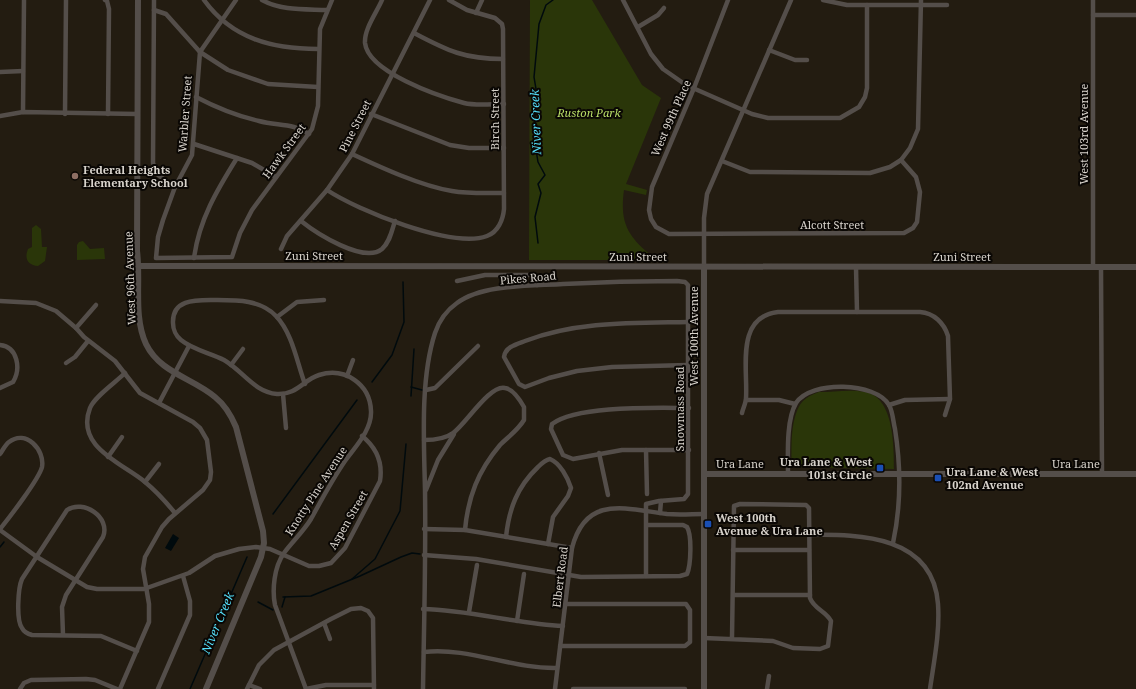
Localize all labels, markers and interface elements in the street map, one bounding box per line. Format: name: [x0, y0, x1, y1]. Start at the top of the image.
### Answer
street label: Warbler Street: [174, 75, 195, 153]
street label: West 99th Place: [647, 77, 694, 158]
street label: West 103rd Avenue: [1076, 83, 1091, 185]
street label: Birch Street: [487, 88, 502, 150]
water label: Niver Creek: [526, 88, 545, 156]
street label: Pine Street: [335, 97, 374, 154]
park label: Ruston Park: [556, 105, 621, 120]
street label: Hawk Street: [259, 120, 309, 181]
place label: Federal Heights Elementary School: [83, 162, 188, 190]
marker: Federal Heights Elementary School: [70, 171, 80, 181]
street label: Alcott Street: [800, 217, 864, 232]
street label: West 96th Avenue: [120, 231, 139, 325]
street label: Zuni Street: [285, 248, 343, 263]
street label: Zuni Street: [609, 249, 667, 264]
street label: Zuni Street: [933, 249, 991, 264]
street label: Pikes Road: [499, 268, 557, 287]
street label: West 100th Avenue: [686, 286, 701, 386]
street label: Snowmass Road: [672, 366, 687, 451]
street label: Knotty Pine Avenue: [281, 443, 350, 538]
place label: Ura Lane & West 101st Circle: [780, 454, 873, 482]
street label: Ura Lane: [716, 456, 764, 471]
street label: Ura Lane: [1052, 456, 1100, 471]
marker: Ura Lane & West 101st Circle: [875, 463, 885, 473]
place label: Ura Lane & West 102nd Avenue: [946, 464, 1039, 492]
marker: Ura Lane & West 102nd Avenue: [933, 473, 943, 483]
street label: Aspen Street: [325, 487, 371, 552]
place label: West 100th Avenue & Ura Lane: [716, 510, 823, 538]
marker: West 100th Avenue & Ura Lane: [703, 519, 713, 529]
street label: Elbert Road: [548, 545, 571, 608]
water label: Niver Creek: [197, 588, 239, 657]

